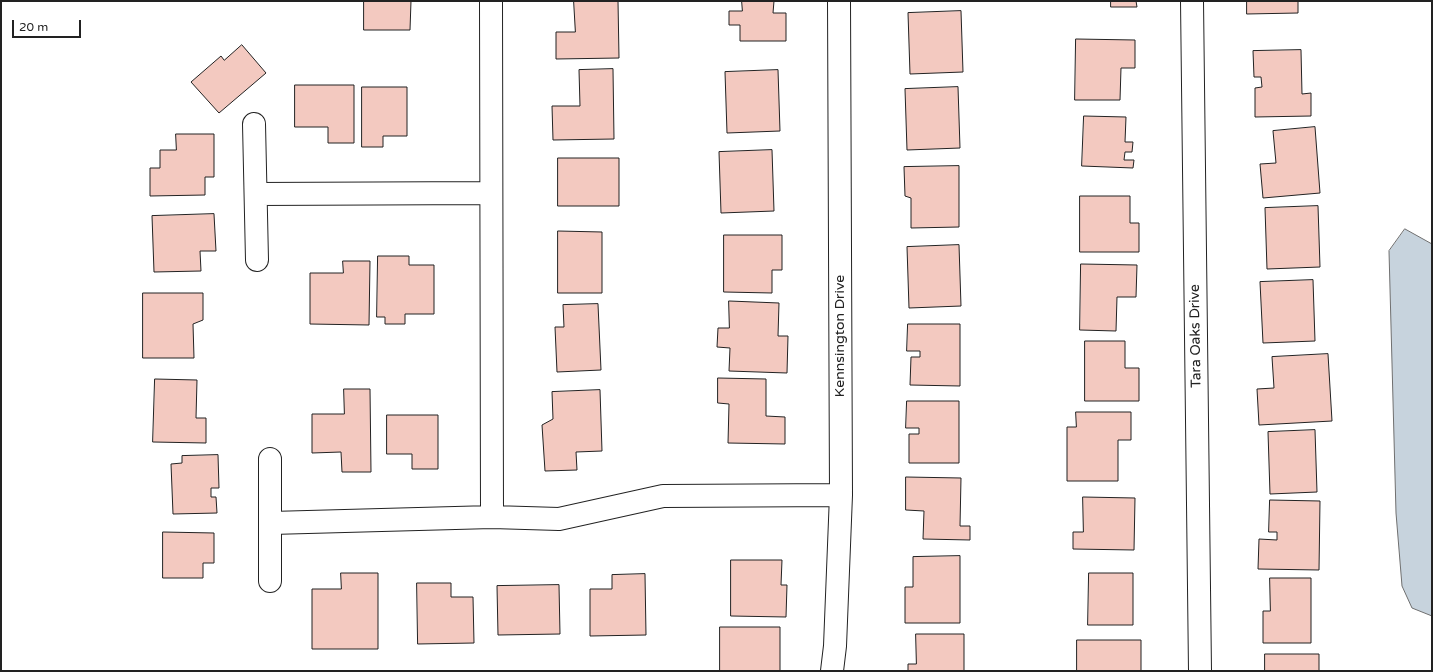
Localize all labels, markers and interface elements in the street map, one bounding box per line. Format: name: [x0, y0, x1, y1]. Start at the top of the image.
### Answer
scale bar: [14, 12, 83, 38]
text: 20 m: [19, 20, 48, 34]
street label: Kennsington Drive: [832, 275, 848, 397]
street label: Tara Oaks Drive: [1187, 284, 1205, 388]

